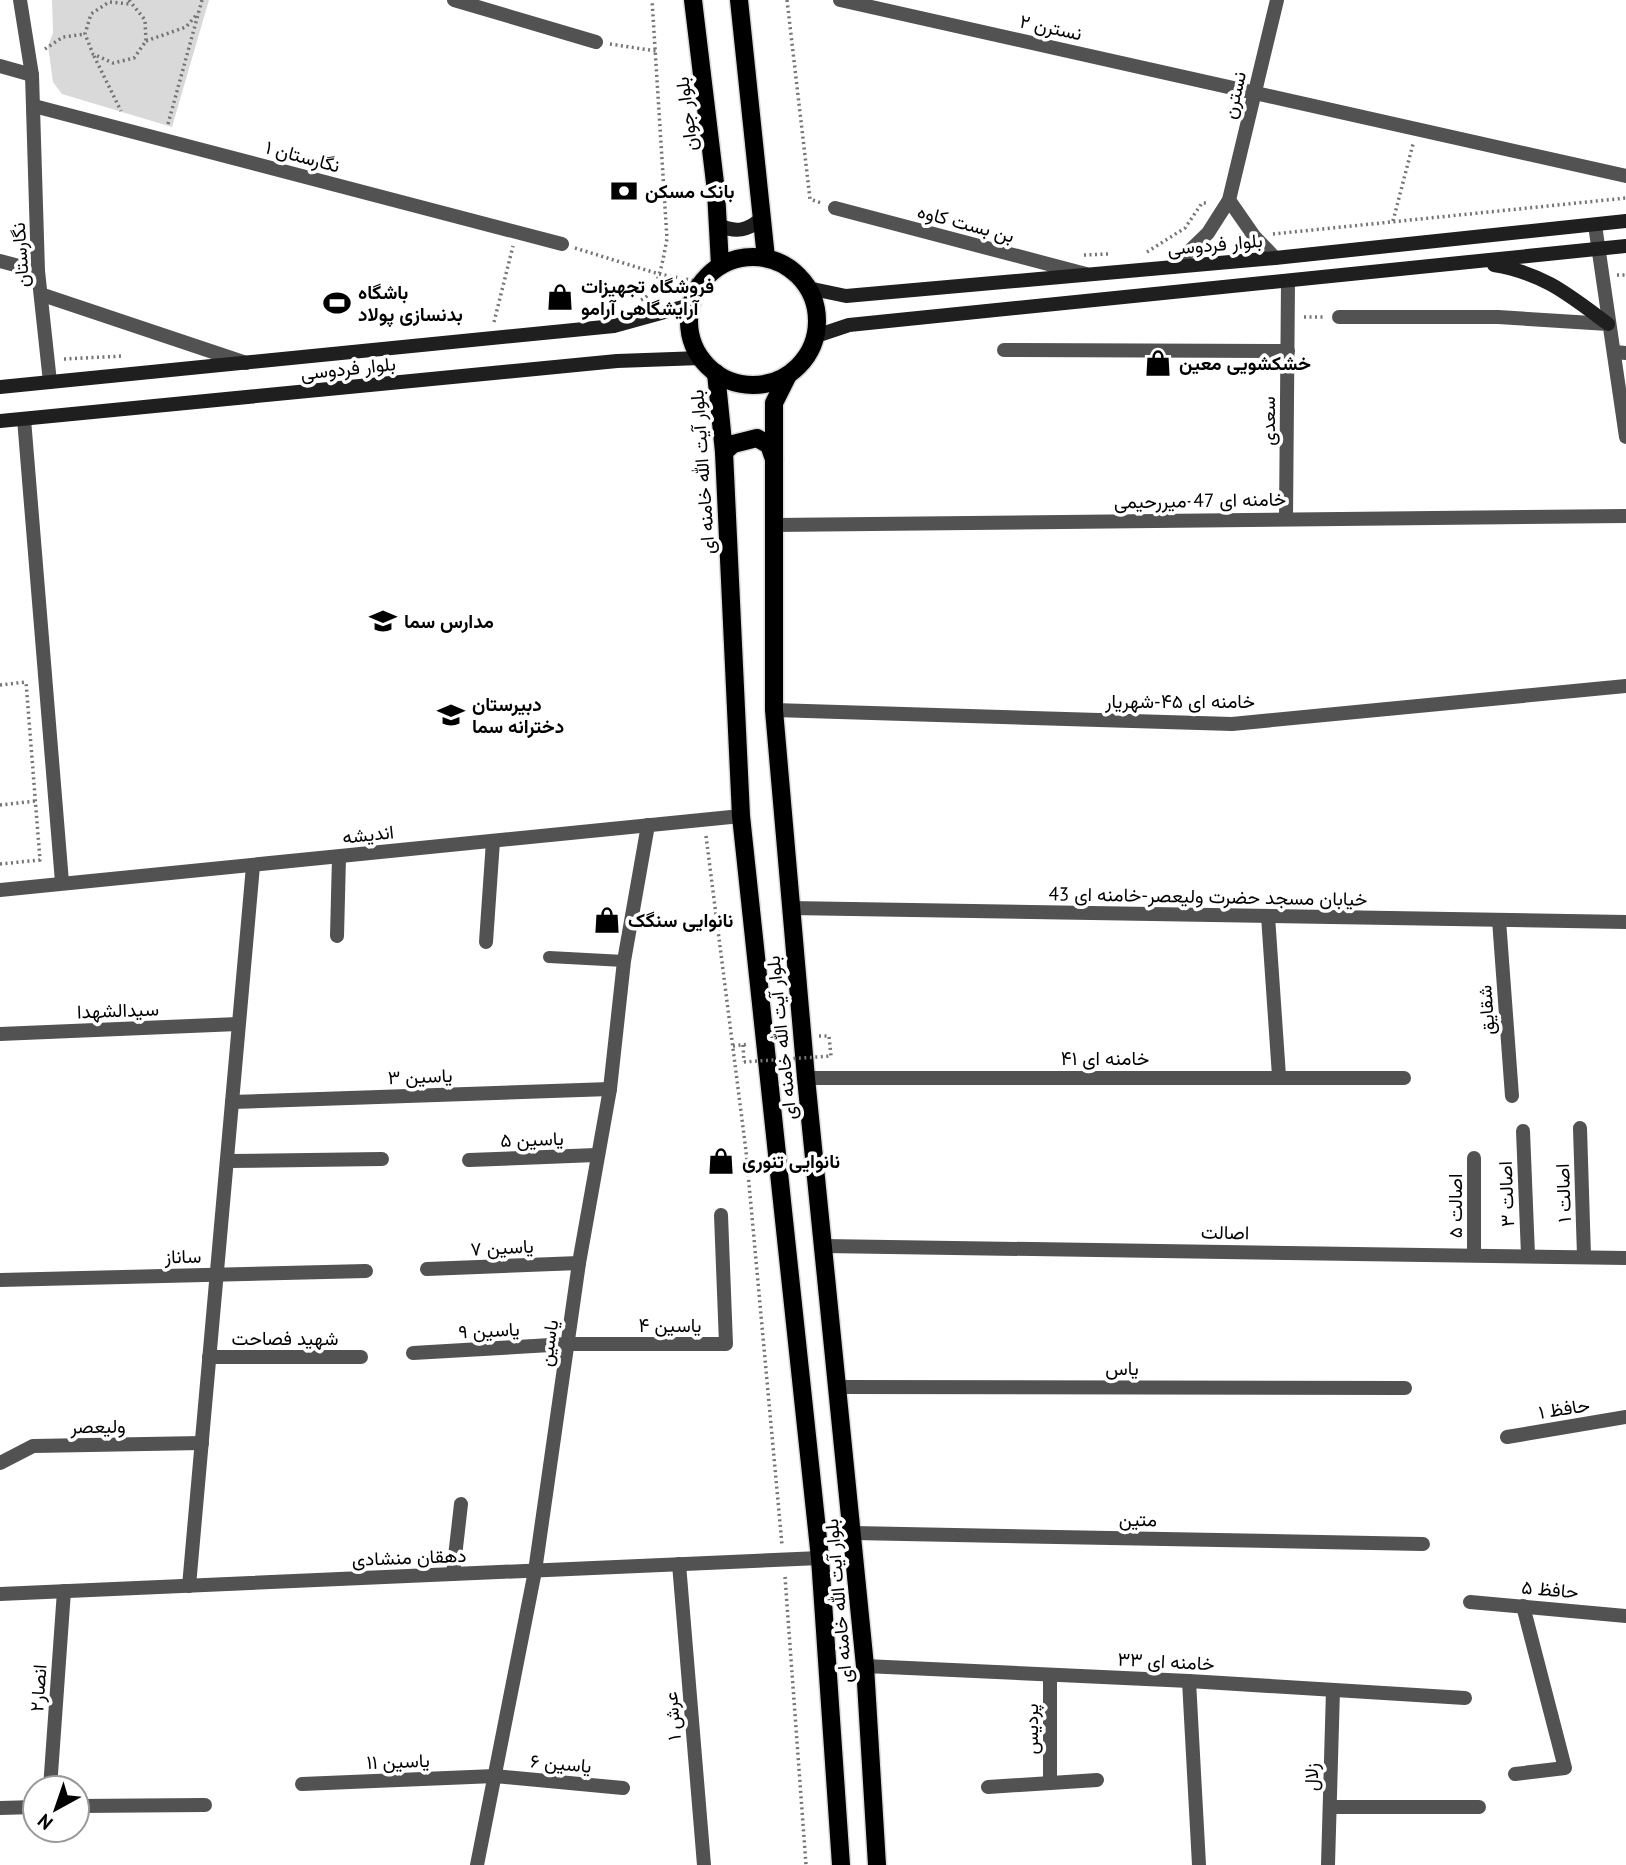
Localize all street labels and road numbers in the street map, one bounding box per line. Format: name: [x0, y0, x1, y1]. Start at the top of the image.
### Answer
street label: نسترن ۲: [1018, 9, 1084, 45]
street label: نسترن: [1217, 69, 1251, 121]
street label: بلوار جوان: [670, 76, 702, 152]
street label: نگارستان ۱: [263, 135, 343, 177]
street label: بن بست کاوه: [915, 199, 1017, 247]
street label: نگارستان: [6, 222, 34, 288]
street label: بلوار فردوسی: [1166, 228, 1264, 260]
street label: بلوار فردوسی: [299, 351, 397, 385]
street label: بلوار آیت الله خامنه ای: [684, 389, 720, 555]
street label: سعدی: [1256, 396, 1280, 446]
street label: خامنه ای 47-میررحیمی: [1114, 486, 1286, 514]
street label: خامنه ای ۴۵-شهریار: [1104, 689, 1255, 713]
street label: اندیشه: [341, 819, 395, 849]
street label: خیابان مسجد حضرت ولیعصر-خامنه ای 43: [1048, 881, 1368, 911]
street label: بلوار آیت الله خامنه ای: [760, 955, 802, 1121]
street label: شقایق: [1472, 984, 1500, 1036]
street label: سیدالشهدا: [77, 997, 159, 1023]
street label: خامنه ای ۴۱: [1061, 1046, 1149, 1070]
street label: یاسین ۳: [387, 1063, 453, 1089]
street label: یاسین ۵: [500, 1126, 564, 1152]
street label: اصالت ۳: [1493, 1161, 1519, 1227]
street label: اصالت ۱: [1550, 1163, 1576, 1223]
street label: اصالت ۵: [1443, 1174, 1467, 1238]
street label: اصالت: [1201, 1220, 1249, 1244]
street label: یاسین ۷: [470, 1233, 534, 1261]
street label: ساناز: [163, 1244, 202, 1268]
street label: یاسین ۴: [638, 1313, 702, 1337]
street label: یاسین ۹: [458, 1316, 520, 1344]
street label: یاسین: [533, 1318, 563, 1368]
street label: شهید فصاحت: [232, 1326, 338, 1350]
street label: یاس: [1105, 1356, 1139, 1380]
street label: حافظ ۱: [1537, 1392, 1591, 1424]
street label: ولیعصر: [69, 1414, 126, 1438]
street label: متین: [1119, 1507, 1157, 1531]
street label: بلوار آیت الله خامنه ای: [819, 1518, 857, 1684]
street label: دهقان منشادی: [351, 1543, 467, 1571]
street label: حافظ ۵: [1520, 1575, 1580, 1603]
street label: خامنه ای ۳۳: [1117, 1646, 1215, 1676]
street label: انصار۲: [24, 1663, 52, 1713]
street label: عرش ۱: [658, 1691, 686, 1741]
street label: پردیس: [1019, 1704, 1045, 1754]
street label: یاسین ۱۱: [366, 1748, 430, 1774]
street label: یاسین ۶: [529, 1748, 593, 1778]
street label: زلال: [1299, 1763, 1323, 1791]

